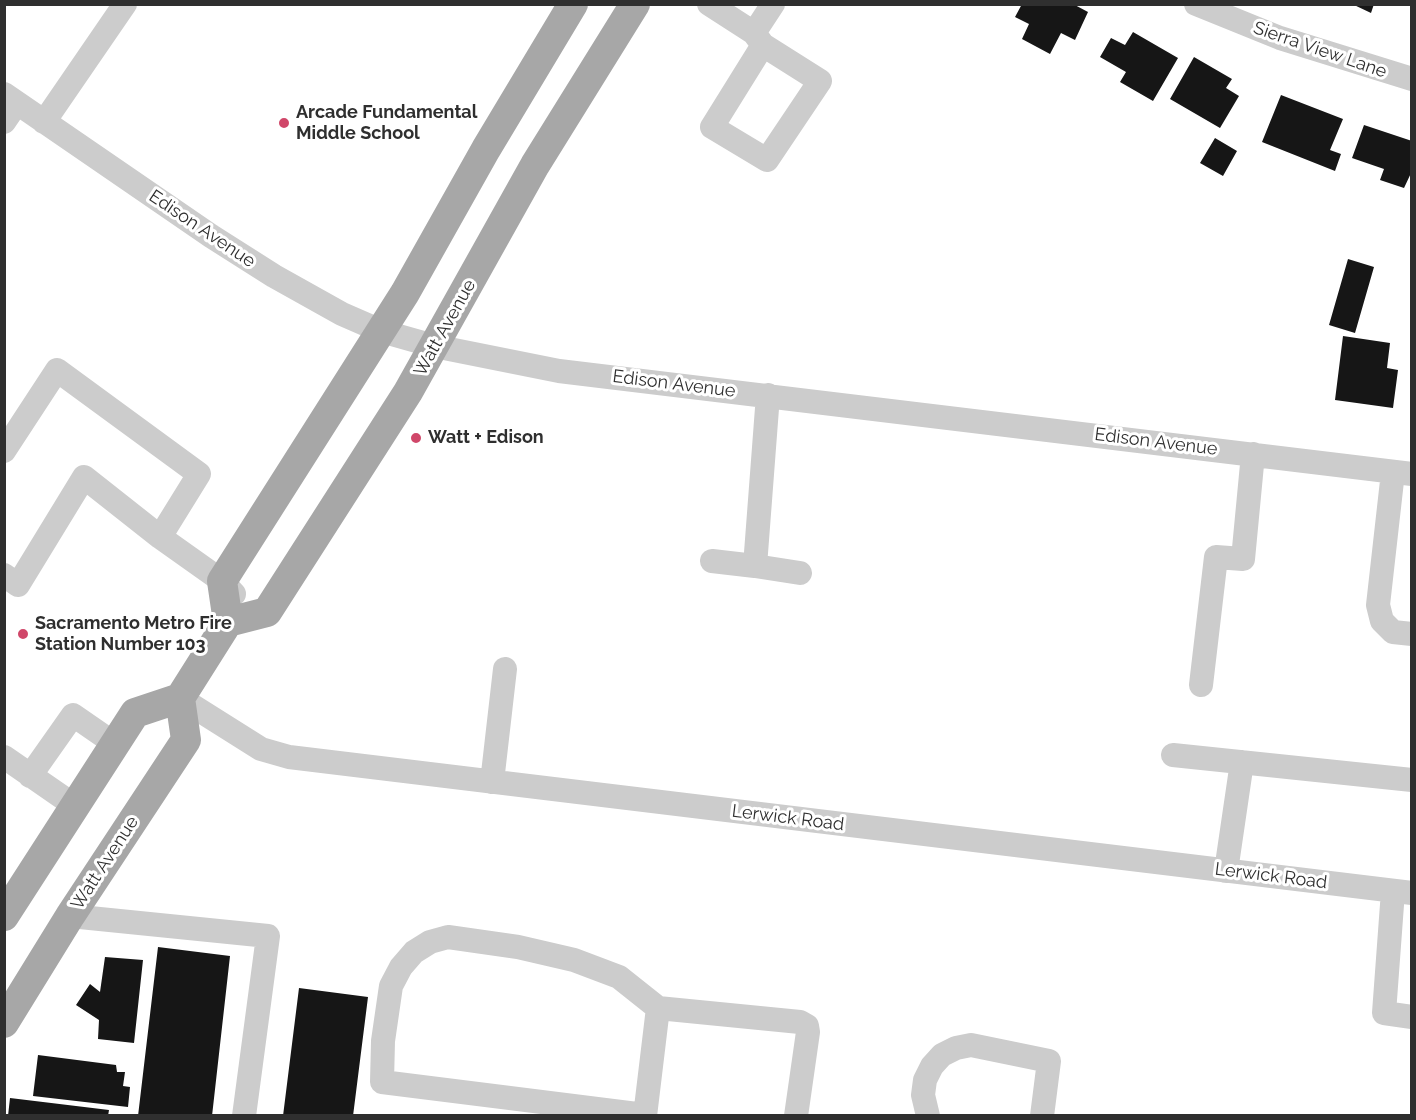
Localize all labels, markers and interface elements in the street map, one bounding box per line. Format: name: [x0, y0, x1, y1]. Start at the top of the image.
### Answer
street label: Sierra View Lane: [1251, 17, 1389, 83]
place label: Arcade Fundamental Middle School: [296, 102, 477, 144]
marker: Arcade Fundamental Middle School: [277, 116, 291, 130]
street label: Edison Avenue: [145, 186, 259, 272]
street label: Watt Avenue: [410, 276, 480, 380]
street label: Edison Avenue: [611, 366, 737, 402]
street label: Edison Avenue: [1093, 424, 1219, 460]
place label: Watt + Edison: [428, 427, 544, 449]
marker: Watt + Edison: [409, 431, 423, 445]
place label: Sacramento Metro Fire Station Number 103: [35, 613, 232, 656]
marker: Sacramento Metro Fire Station Number 103: [16, 627, 30, 641]
street label: Lerwick Road: [731, 800, 845, 836]
street label: Watt Avenue: [67, 812, 143, 914]
street label: Lerwick Road: [1214, 858, 1328, 894]

